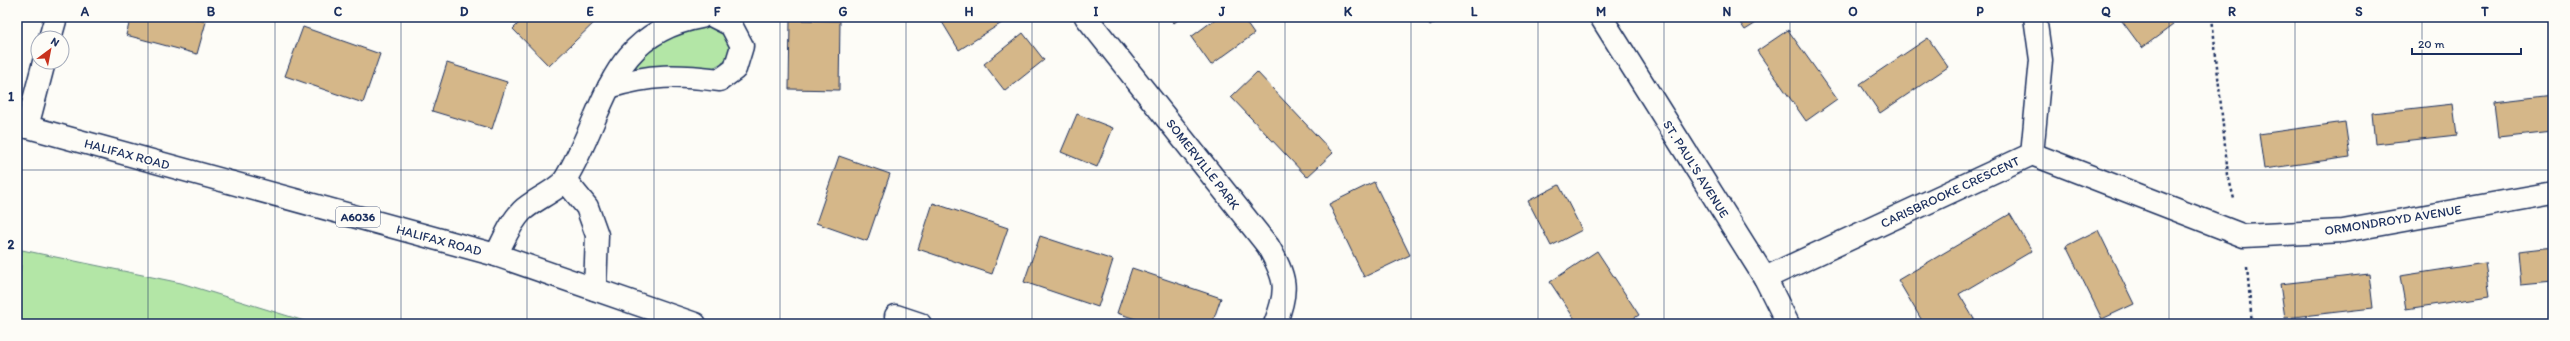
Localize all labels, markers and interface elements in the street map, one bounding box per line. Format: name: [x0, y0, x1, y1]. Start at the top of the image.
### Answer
text: A: [80, 4, 90, 19]
text: B: [207, 4, 216, 19]
text: C: [334, 4, 343, 19]
text: D: [460, 4, 469, 19]
text: E: [586, 4, 594, 19]
text: F: [714, 4, 721, 19]
text: G: [839, 4, 848, 19]
text: H: [965, 4, 974, 19]
text: I: [1094, 4, 1099, 19]
text: J: [1218, 4, 1226, 19]
text: K: [1344, 4, 1353, 19]
text: L: [1471, 4, 1478, 19]
text: M: [1596, 4, 1606, 19]
text: N: [1723, 4, 1732, 19]
text: O: [1848, 4, 1858, 19]
text: P: [1976, 4, 1984, 19]
text: Q: [2101, 4, 2111, 19]
text: R: [2228, 4, 2236, 19]
text: S: [2355, 4, 2363, 19]
text: T: [2480, 4, 2489, 19]
north arrow: [30, 30, 70, 70]
scale bar: [2412, 30, 2521, 56]
text: N: [48, 34, 62, 49]
text: 20 m: [2418, 37, 2445, 51]
text: 1: [8, 89, 14, 104]
street label: SOMERVILLE PARK: [1163, 116, 1243, 213]
street label: ST. PAUL'S AVENUE: [1660, 117, 1732, 221]
street label: HALIFAX ROAD: [83, 135, 172, 173]
street label: CARISBROOKE CRESCENT: [1878, 153, 2023, 231]
street label: ORMONDROYD AVENUE: [2323, 202, 2463, 238]
road number: A6036: [336, 207, 380, 227]
street label: HALIFAX ROAD: [395, 221, 484, 259]
text: 2: [8, 237, 15, 252]

